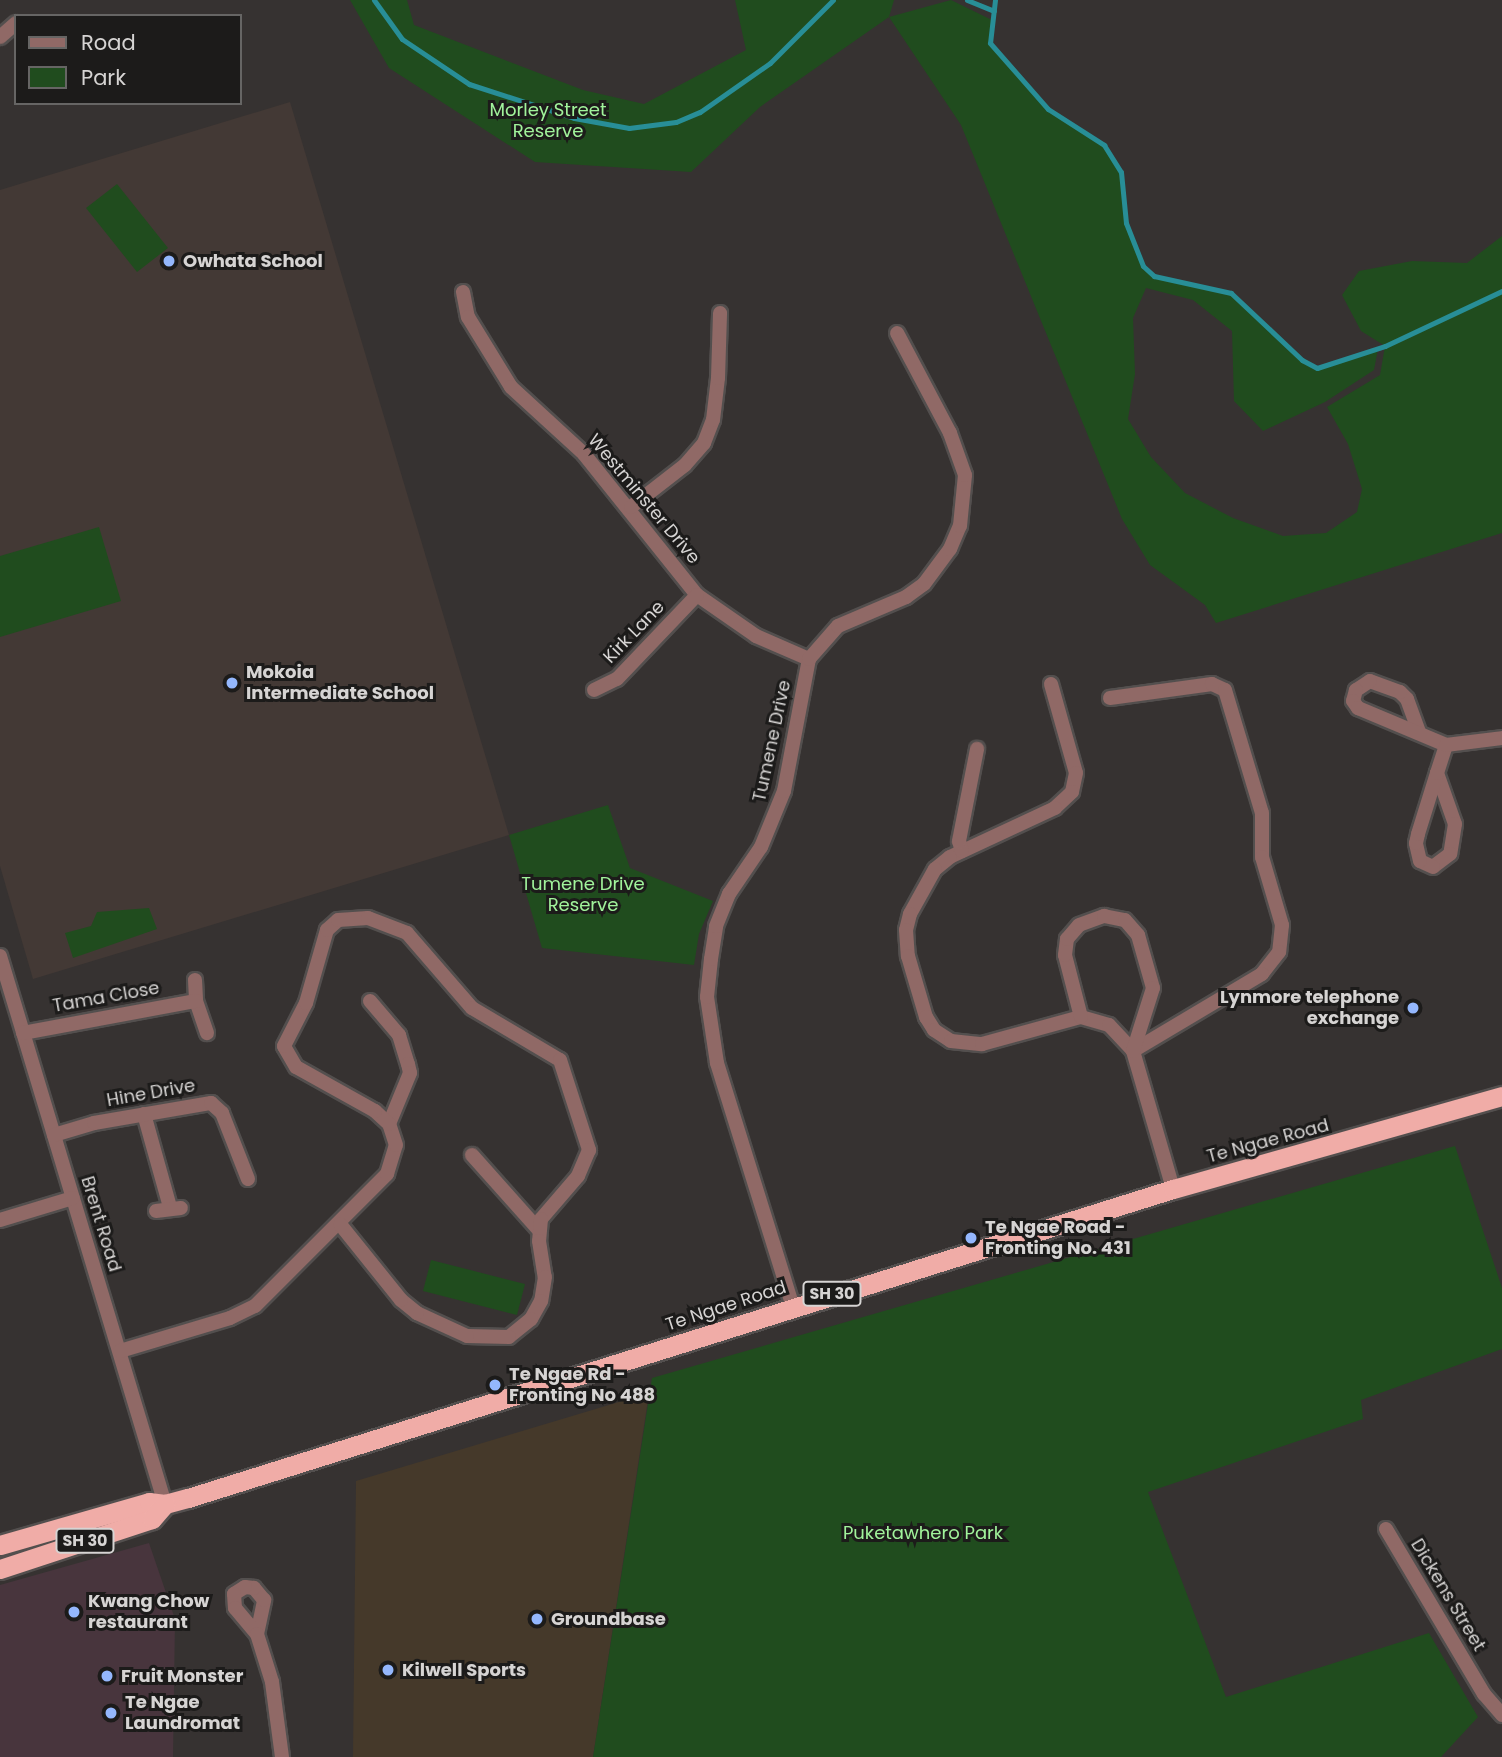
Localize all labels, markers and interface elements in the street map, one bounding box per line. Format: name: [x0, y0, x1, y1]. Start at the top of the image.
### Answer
legend: [14, 14, 242, 105]
text: Road: [81, 28, 136, 57]
text: Park: [81, 63, 126, 92]
park label: Morley Street Reserve: [490, 100, 606, 142]
place label: Owhata School: [183, 250, 323, 272]
marker: Owhata School: [161, 253, 177, 269]
street label: Westminster Drive: [583, 430, 705, 568]
street label: Kirk Lane: [599, 596, 669, 668]
place label: Mokoia Intermediate School: [246, 662, 434, 704]
marker: Mokoia Intermediate School: [224, 675, 240, 691]
street label: Tumene Drive: [749, 678, 795, 804]
park label: Tumene Drive Reserve: [521, 874, 645, 917]
street label: Tama Close: [51, 977, 161, 1017]
place label: Lynmore telephone exchange: [1220, 987, 1399, 1030]
marker: Lynmore telephone exchange: [1405, 1000, 1421, 1016]
street label: Hine Drive: [105, 1075, 197, 1111]
street label: Te Ngae Road: [1205, 1114, 1331, 1168]
street label: Brent Road: [76, 1174, 126, 1274]
place label: Te Ngae Road - Fronting No. 431: [985, 1217, 1131, 1260]
marker: Te Ngae Road - Fronting No. 431: [963, 1230, 979, 1246]
street label: Te Ngae Road: [663, 1276, 789, 1336]
road number: SH 30: [802, 1282, 862, 1306]
place label: Te Ngae Rd - Fronting No 488: [509, 1364, 655, 1406]
marker: Te Ngae Rd - Fronting No 488: [487, 1377, 503, 1393]
park label: Puketawhero Park: [843, 1522, 1003, 1544]
road number: SH 30: [55, 1528, 115, 1554]
street label: Dickens Street: [1406, 1535, 1490, 1655]
place label: Kwang Chow restaurant: [88, 1591, 209, 1634]
marker: Kwang Chow restaurant: [66, 1604, 82, 1620]
place label: Groundbase: [551, 1608, 666, 1630]
marker: Groundbase: [529, 1611, 545, 1627]
place label: Kilwell Sports: [402, 1659, 526, 1681]
marker: Kilwell Sports: [380, 1662, 396, 1678]
place label: Fruit Monster: [121, 1665, 243, 1687]
marker: Fruit Monster: [99, 1668, 115, 1684]
place label: Te Ngae Laundromat: [125, 1692, 240, 1734]
marker: Te Ngae Laundromat: [103, 1705, 119, 1721]

